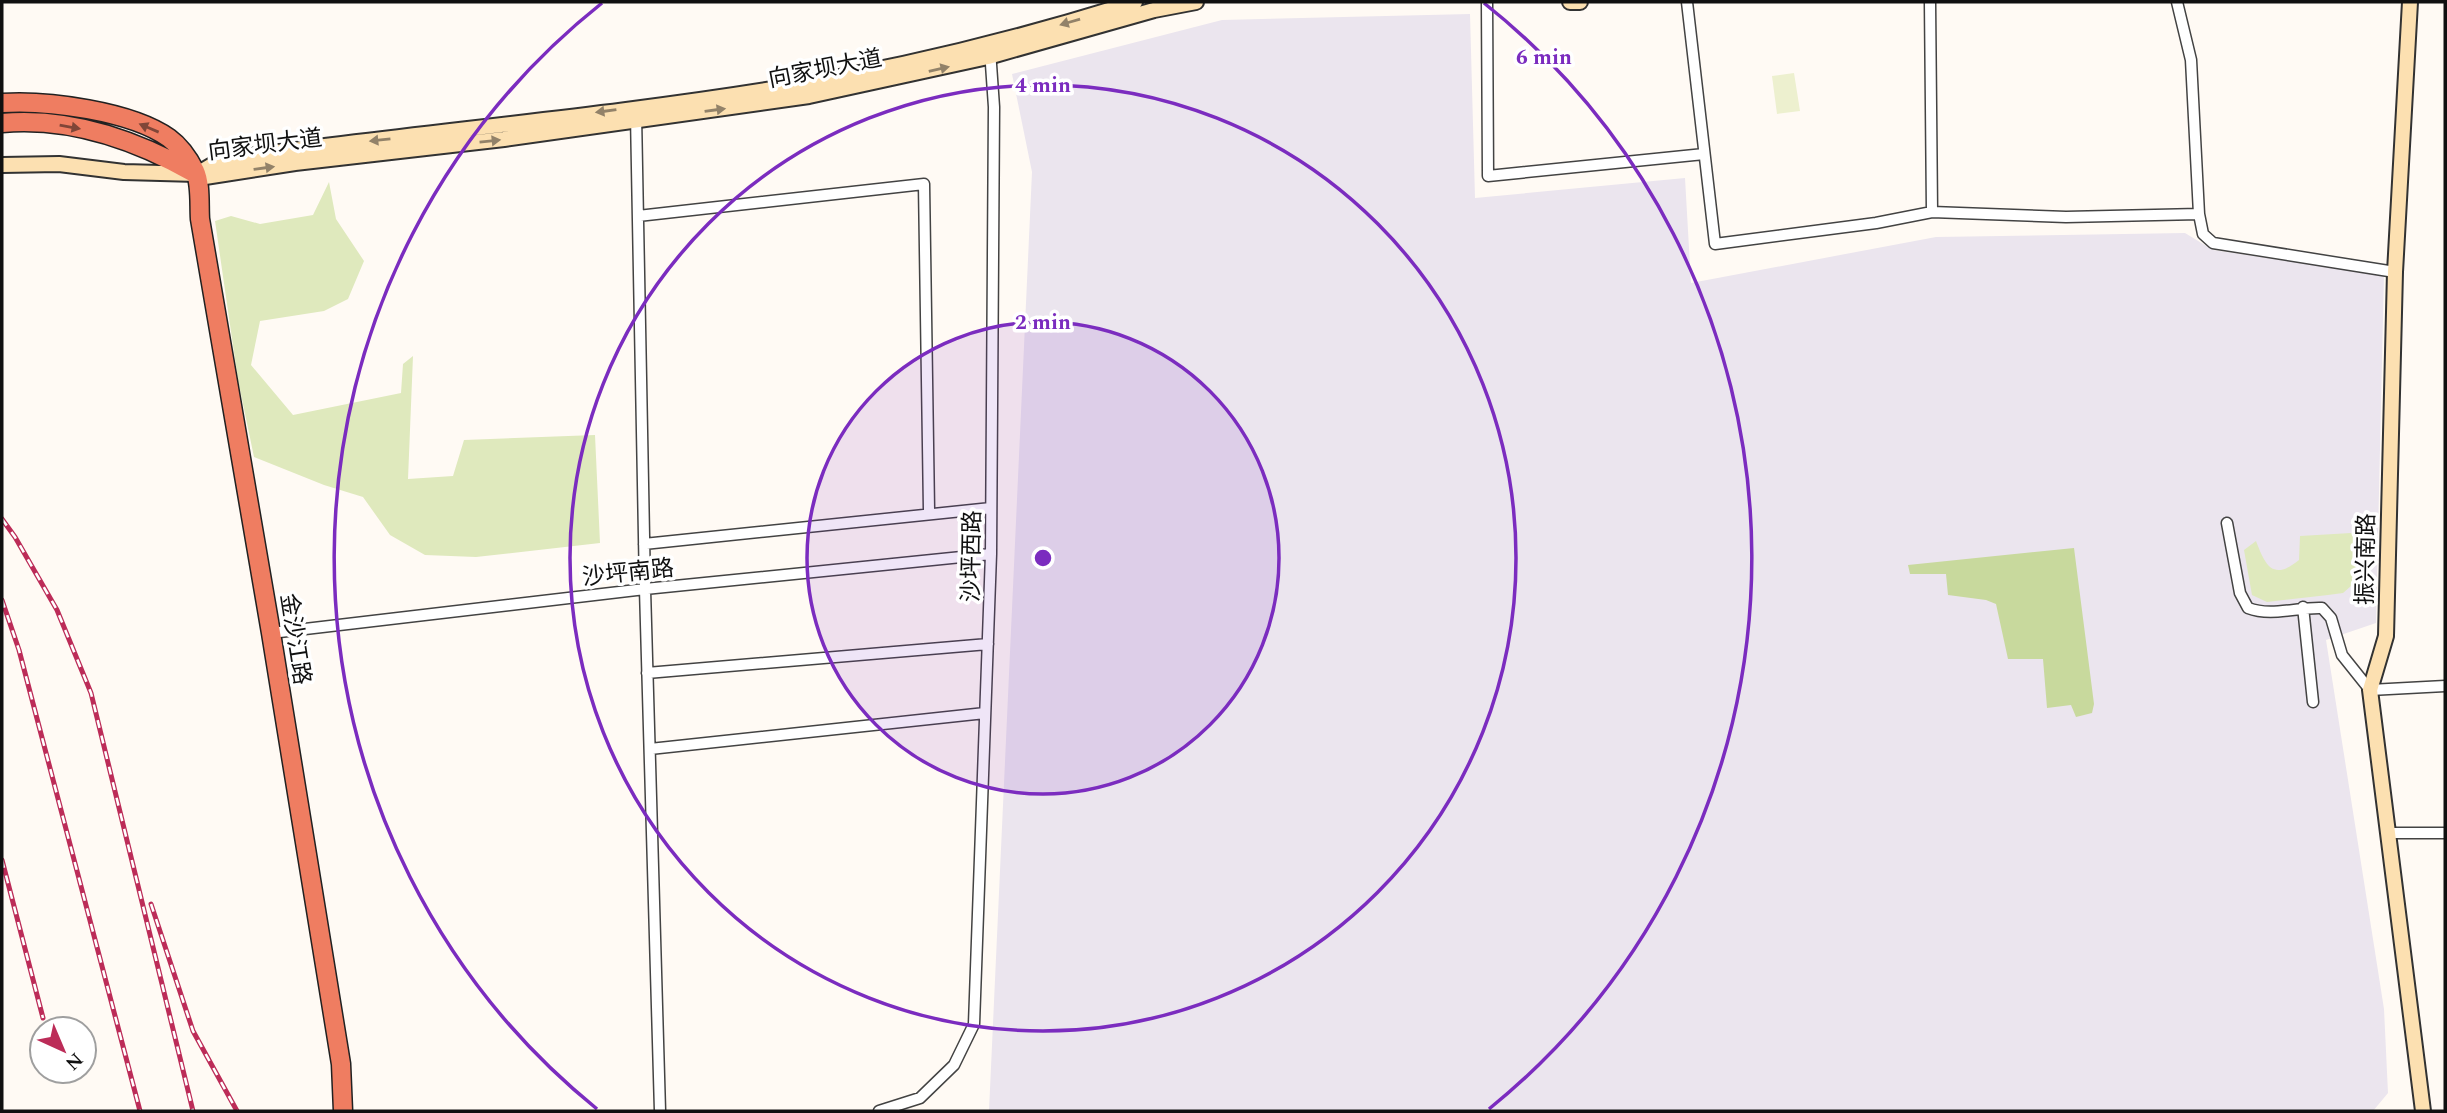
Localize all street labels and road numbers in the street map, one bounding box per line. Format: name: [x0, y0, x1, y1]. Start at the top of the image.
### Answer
street label: 向家坝大道: [766, 41, 885, 98]
street label: 向家坝大道: [206, 121, 324, 170]
street label: 沙坪西路: [954, 510, 991, 602]
street label: 振兴南路: [2348, 513, 2385, 605]
street label: 沙坪南路: [581, 551, 676, 596]
street label: 金沙江路: [270, 591, 319, 687]

